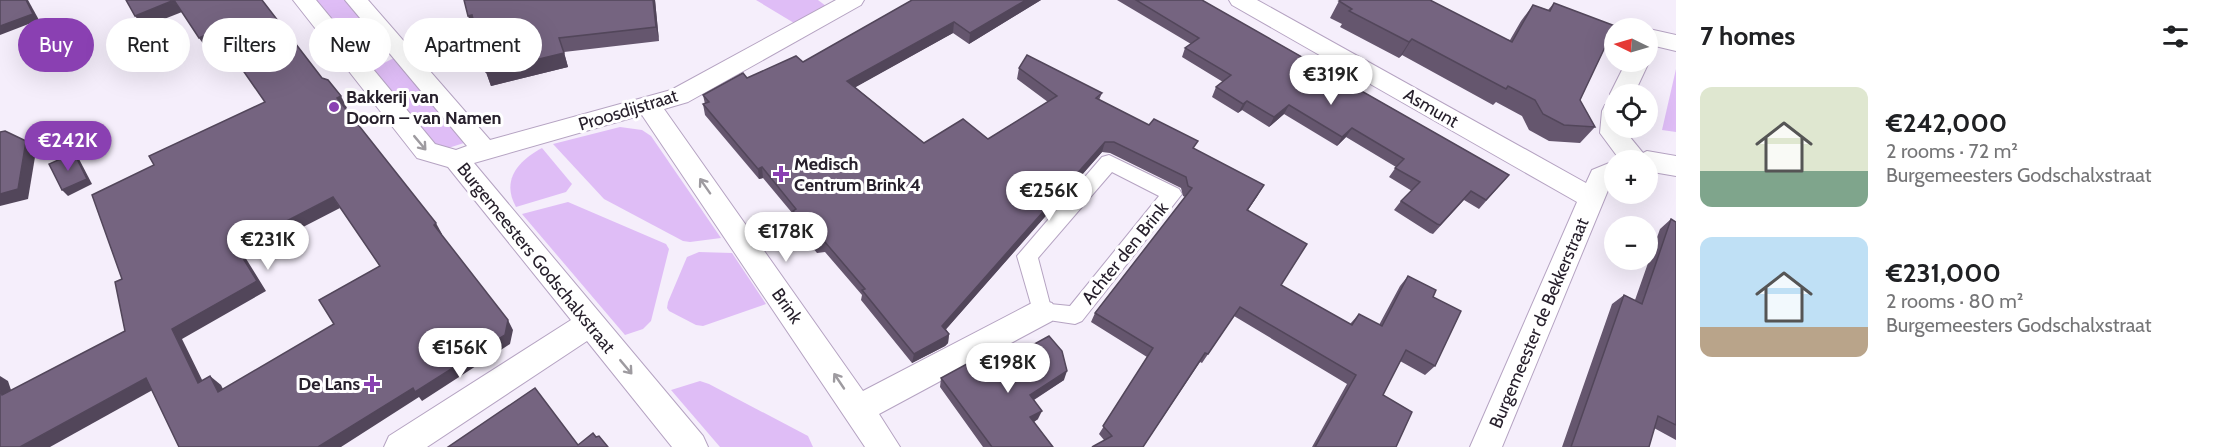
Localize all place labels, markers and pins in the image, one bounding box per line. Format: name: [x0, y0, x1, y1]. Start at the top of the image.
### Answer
pin: €319K: [1289, 55, 1373, 106]
place label: Bakkerij van Doorn – van Namen: [346, 86, 501, 129]
marker: Bakkerij van Doorn – van Namen: [327, 100, 341, 114]
pin: €242K: [26, 121, 110, 172]
place label: Medisch Centrum Brink 4: [794, 153, 921, 196]
marker: Medisch Centrum Brink 4: [772, 165, 790, 183]
pin: €256K: [1007, 171, 1091, 222]
pin: €178K: [744, 212, 828, 263]
pin: €231K: [226, 220, 310, 271]
pin: €156K: [418, 328, 502, 379]
pin: €198K: [966, 343, 1050, 394]
place label: De Lans: [298, 373, 360, 395]
marker: De Lans: [365, 377, 379, 391]

